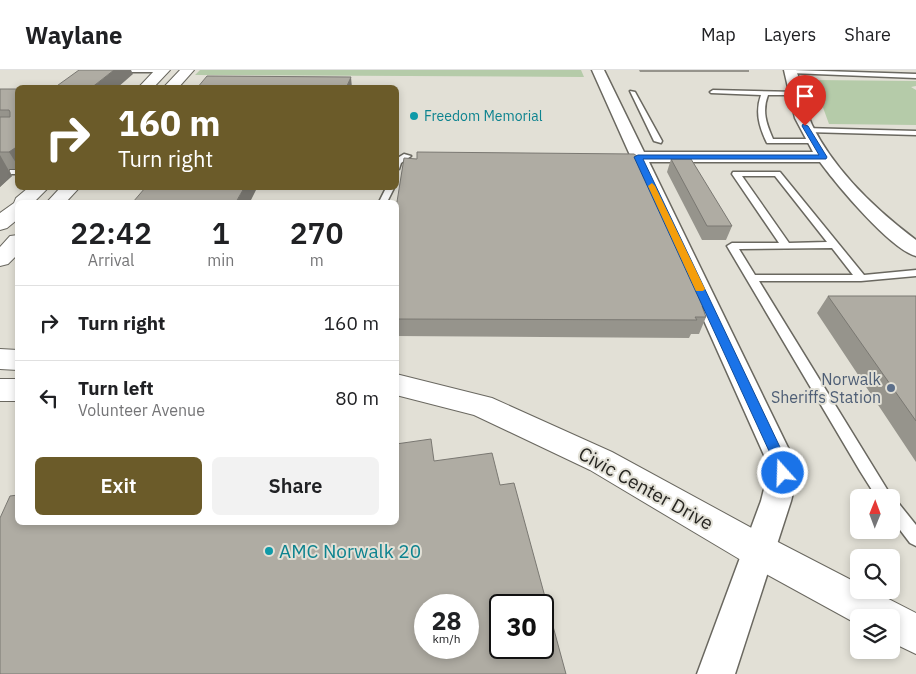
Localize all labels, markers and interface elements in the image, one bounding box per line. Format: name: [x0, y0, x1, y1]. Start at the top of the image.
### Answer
text: Waylane: [25, 19, 123, 51]
text: Map: [701, 23, 736, 46]
text: Layers: [764, 23, 816, 46]
text: Share: [844, 23, 891, 46]
pin: [784, 75, 826, 126]
icon: arrive: [791, 82, 819, 110]
text: 160 m: [118, 100, 221, 146]
icon: right: [35, 105, 100, 170]
place label: Freedom Memorial: [424, 107, 543, 125]
marker: Freedom Memorial: [408, 110, 420, 122]
text: Turn right: [118, 144, 213, 173]
text: 22:42: [70, 213, 152, 252]
text: 1: [212, 213, 230, 252]
text: 270: [290, 213, 344, 252]
text: Arrival: [88, 250, 134, 270]
text: min: [207, 250, 234, 270]
text: m: [310, 250, 324, 270]
icon: right: [35, 309, 63, 337]
text: Turn right: [78, 311, 165, 335]
text: 160 m: [324, 311, 379, 335]
place label: Norwalk Sheriffs Station: [771, 369, 882, 407]
text: Turn left: [78, 376, 154, 400]
marker: Norwalk Sheriffs Station: [885, 382, 897, 394]
icon: left: [35, 384, 63, 412]
text: 80 m: [335, 386, 379, 410]
text: Volunteer Avenue: [78, 400, 205, 420]
street label: Civic Center Drive: [574, 441, 718, 535]
position arrow: [756, 446, 808, 498]
button: Exit: [35, 457, 202, 515]
button: Share: [212, 457, 379, 515]
north arrow: [850, 489, 900, 539]
map controls: [850, 489, 900, 659]
place label: AMC Norwalk 20: [279, 539, 421, 563]
marker: AMC Norwalk 20: [263, 545, 275, 557]
button: search: [850, 549, 900, 599]
speed limit sign: 30: [489, 594, 554, 659]
text: 28: [431, 604, 462, 637]
button: layers: [850, 609, 900, 659]
text: km/h: [432, 631, 461, 646]

